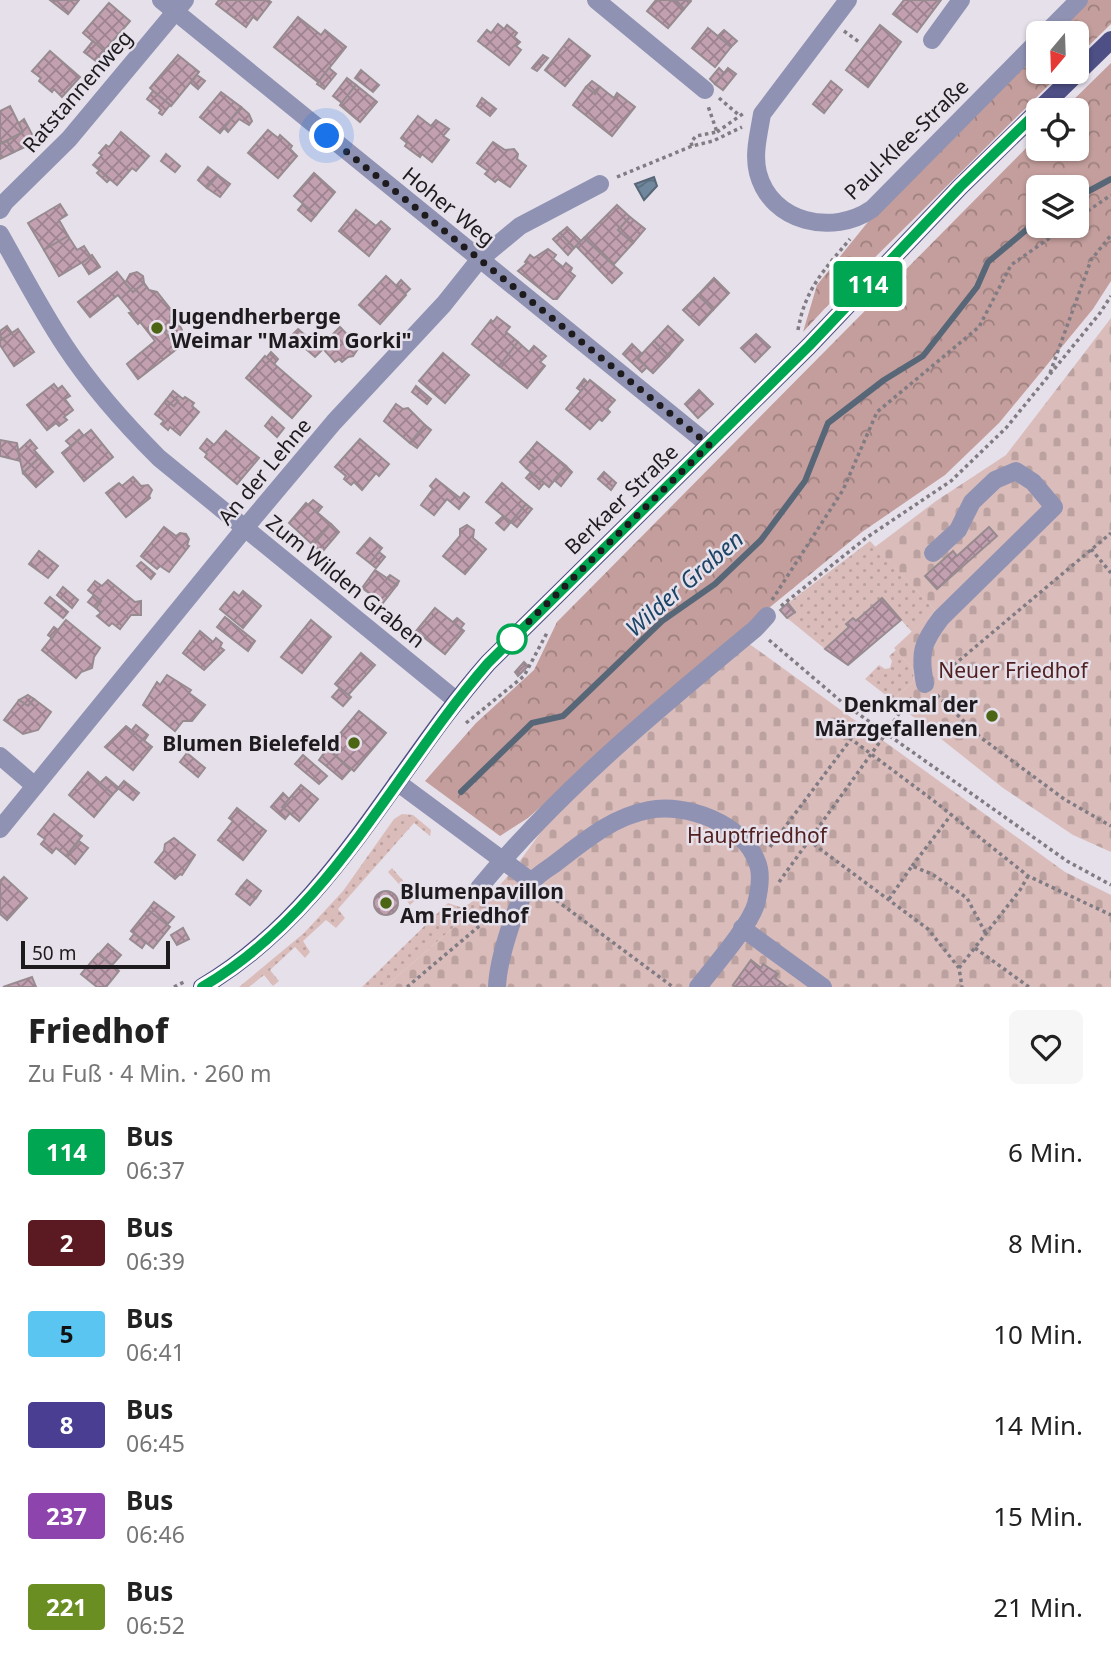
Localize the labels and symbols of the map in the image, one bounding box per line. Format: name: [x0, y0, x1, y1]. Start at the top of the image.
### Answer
north arrow: [1026, 21, 1088, 84]
street label: Ratstannenweg: [16, 24, 138, 158]
street label: Paul-Klee-Straße: [838, 72, 974, 206]
your location: [309, 118, 344, 153]
street label: Hoher Weg: [397, 160, 501, 252]
line badge: 114: [828, 261, 908, 307]
place label: Jugendherberge Weimar "Maxim Gorki": [169, 302, 411, 354]
marker: Jugendherberge Weimar "Maxim Gorki": [149, 320, 165, 336]
street label: An der Lehne: [211, 412, 317, 530]
street label: Berkaer Straße: [558, 438, 684, 560]
street label: Zum Wilden Graben: [261, 508, 431, 654]
water label: Wilder Graben: [618, 523, 750, 643]
unlabelled marker: [497, 624, 527, 654]
park label: Neuer Friedhof: [938, 656, 1089, 684]
place label: Denkmal der Märzgefallenen: [814, 690, 979, 742]
marker: Denkmal der Märzgefallenen: [984, 708, 1000, 724]
place label: Blumen Bielefeld: [162, 729, 340, 757]
marker: Blumen Bielefeld: [346, 735, 362, 751]
park label: Hauptfriedhof: [687, 821, 829, 849]
place label: Blumenpavillon Am Friedhof: [400, 877, 564, 929]
marker: Blumenpavillon Am Friedhof: [378, 895, 394, 911]
scale bar: [21, 938, 170, 970]

